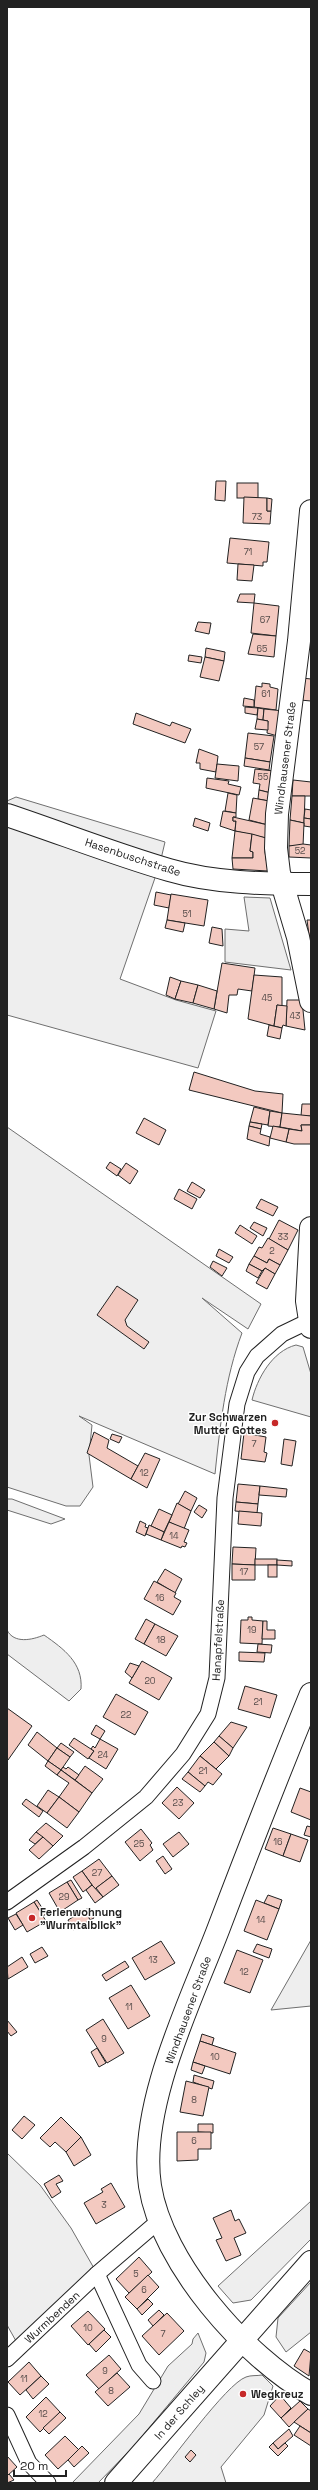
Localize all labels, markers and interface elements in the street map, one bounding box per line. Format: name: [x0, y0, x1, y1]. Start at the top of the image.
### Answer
house number: 73: [252, 511, 262, 523]
house number: 71: [244, 546, 253, 558]
house number: 67: [260, 614, 270, 626]
house number: 65: [257, 643, 267, 655]
house number: 61: [261, 688, 271, 700]
street label: Windhausener Straße: [271, 701, 299, 815]
house number: 57: [254, 741, 264, 753]
house number: 55: [258, 771, 268, 783]
street label: Hasenbuschstraße: [83, 835, 183, 879]
house number: 52: [295, 845, 305, 857]
house number: 51: [182, 908, 192, 920]
house number: 45: [261, 992, 273, 1004]
house number: 43: [289, 1010, 301, 1022]
house number: 33: [278, 1231, 288, 1243]
house number: 2: [269, 1245, 275, 1257]
place label: Zur Schwarzen Mutter Gottes: [189, 1410, 267, 1437]
marker: Zur Schwarzen Mutter Gottes: [270, 1418, 280, 1428]
house number: 7: [251, 1438, 257, 1450]
house number: 12: [139, 1467, 149, 1479]
house number: 14: [169, 1530, 179, 1542]
house number: 17: [240, 1566, 248, 1578]
house number: 16: [155, 1592, 165, 1604]
street label: Hanapfelstraße: [209, 1599, 227, 1681]
house number: 19: [247, 1624, 257, 1636]
house number: 18: [156, 1634, 166, 1646]
house number: 20: [144, 1675, 156, 1687]
house number: 21: [253, 1696, 263, 1708]
house number: 22: [121, 1709, 131, 1721]
house number: 24: [98, 1749, 109, 1761]
house number: 21: [198, 1765, 208, 1777]
house number: 23: [173, 1797, 183, 1809]
house number: 16: [273, 1836, 283, 1848]
house number: 25: [134, 1838, 144, 1850]
house number: 27: [92, 1867, 102, 1879]
house number: 29: [59, 1891, 69, 1903]
place label: Ferienwohnung "Wurmtalblick": [40, 1905, 122, 1932]
marker: Ferienwohnung "Wurmtalblick": [27, 1913, 37, 1923]
house number: 14: [256, 1914, 266, 1926]
house number: 13: [148, 1954, 158, 1966]
street label: Windhausener Straße: [162, 1954, 214, 2066]
house number: 12: [239, 1966, 249, 1978]
house number: 11: [125, 2001, 133, 2013]
house number: 9: [101, 2033, 107, 2045]
house number: 10: [210, 2051, 220, 2063]
house number: 8: [191, 2094, 197, 2106]
house number: 6: [191, 2135, 197, 2147]
house number: 3: [101, 2199, 107, 2211]
house number: 5: [133, 2268, 139, 2280]
house number: 6: [141, 2284, 147, 2296]
street label: Wurmbenden: [21, 2288, 83, 2346]
house number: 10: [83, 2322, 93, 2334]
house number: 7: [160, 2328, 166, 2340]
house number: 9: [102, 2365, 108, 2377]
house number: 11: [20, 2373, 28, 2385]
street label: In der Schley: [151, 2381, 207, 2443]
house number: 8: [108, 2385, 114, 2397]
place label: Wegkreuz: [251, 2387, 304, 2401]
marker: Wegkreuz: [238, 2389, 248, 2399]
house number: 12: [38, 2408, 48, 2420]
scale bar: [14, 2452, 66, 2478]
text: 20 m: [20, 2458, 48, 2474]

